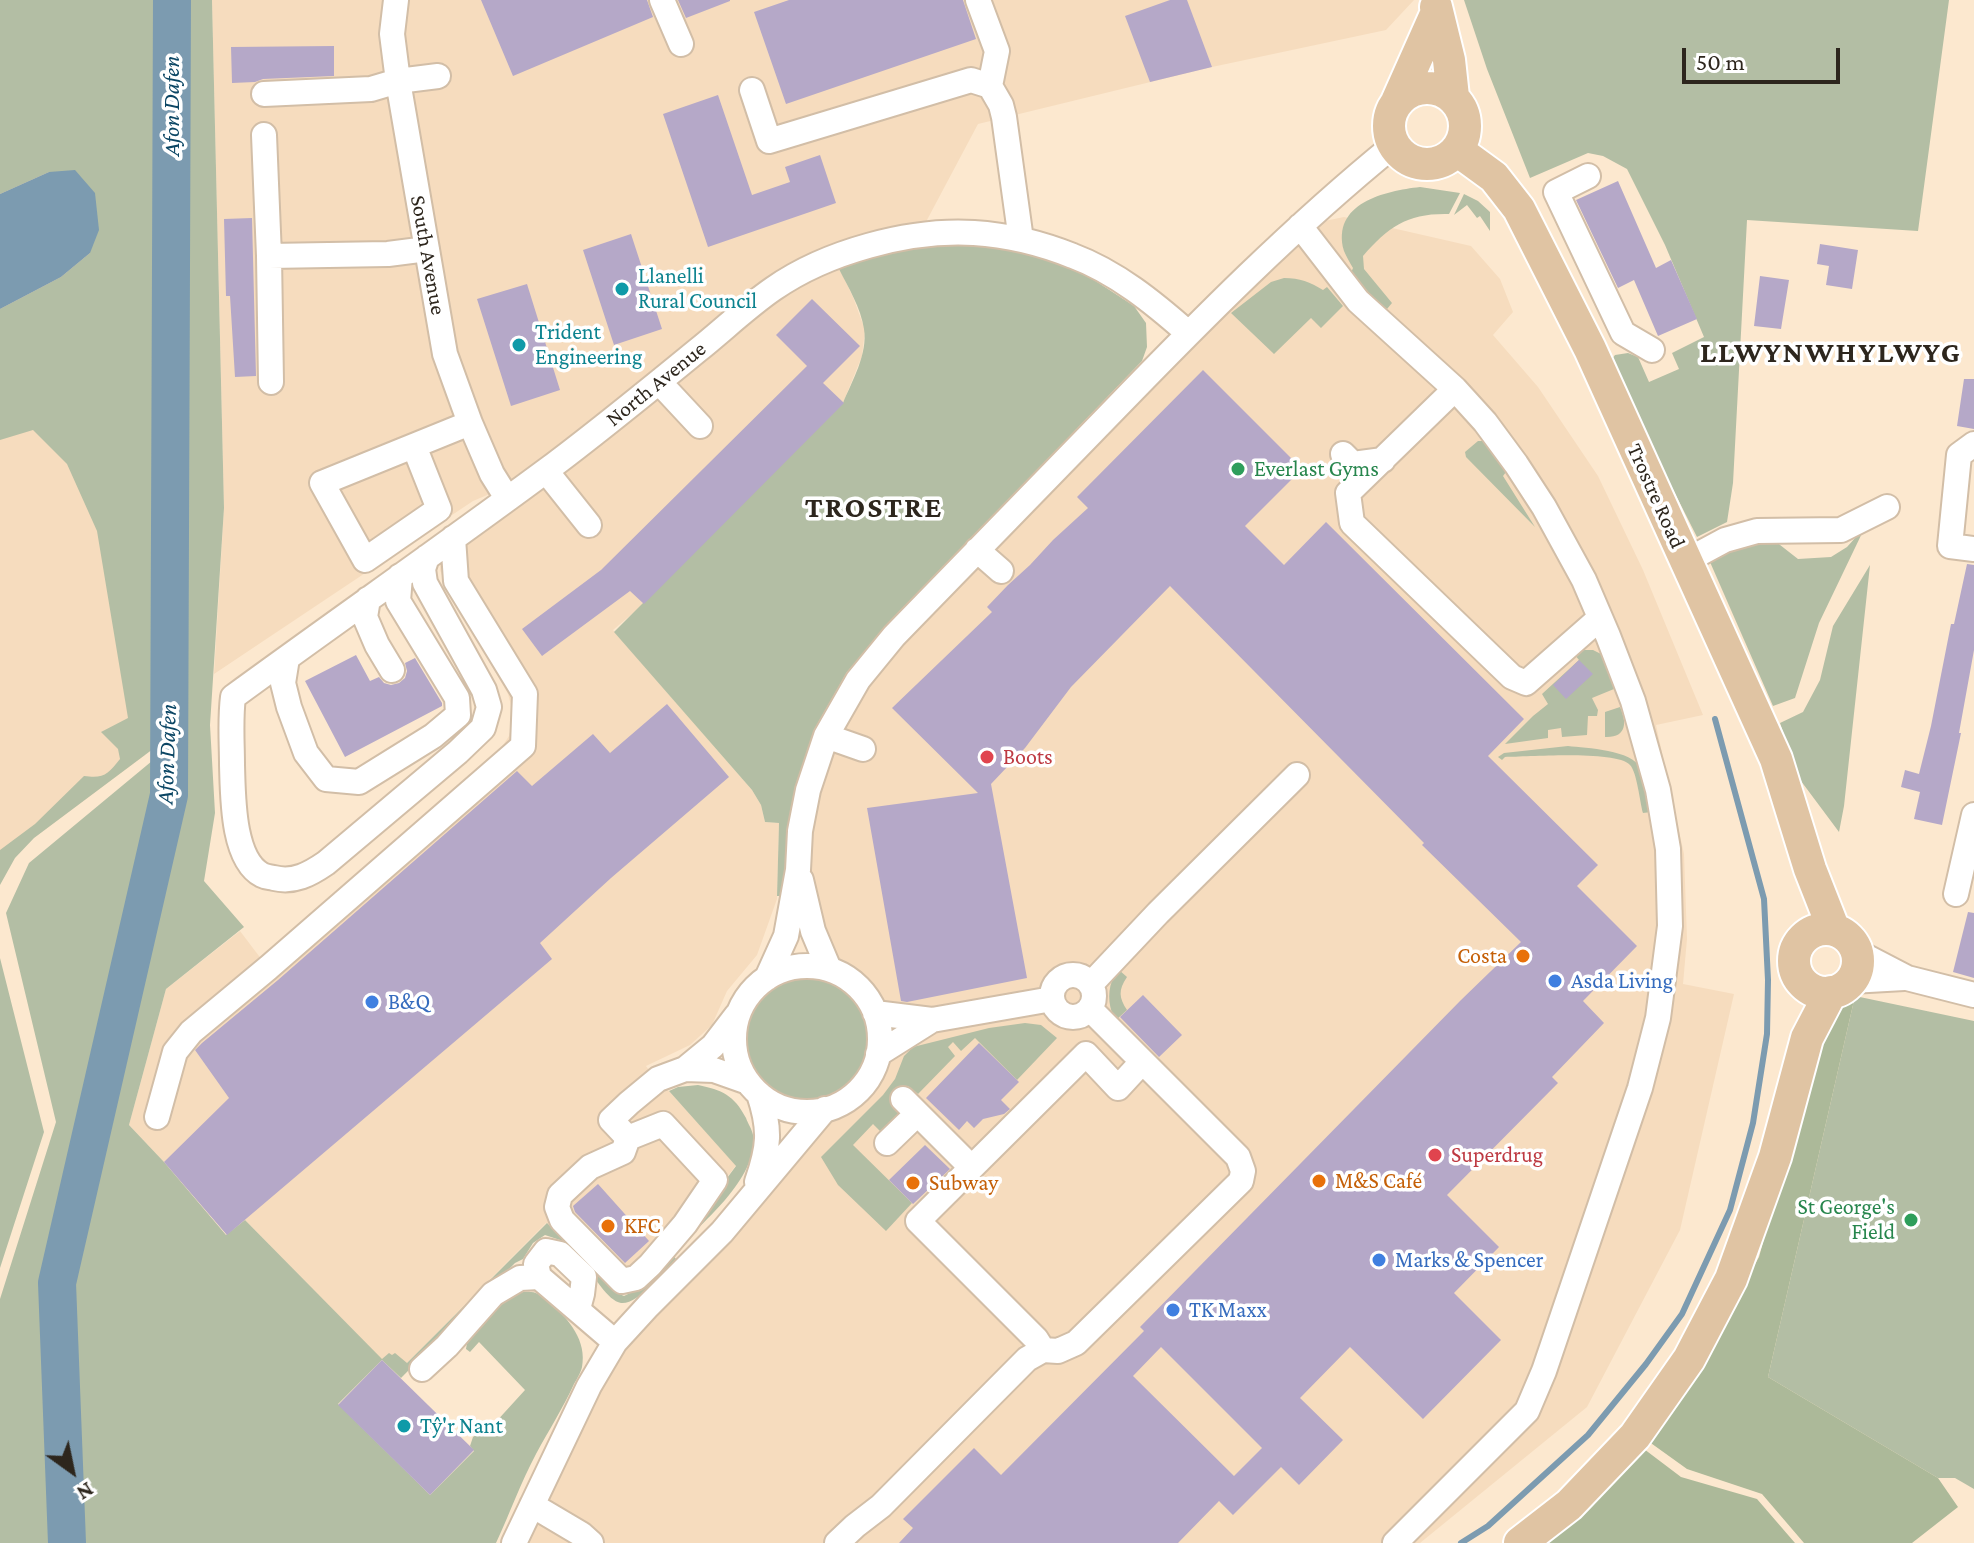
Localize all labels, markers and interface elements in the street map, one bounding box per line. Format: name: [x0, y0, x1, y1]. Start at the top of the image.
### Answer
scale bar: [1686, 32, 1844, 82]
text: 50 m: [1696, 48, 1745, 75]
water label: Afon Dafen: [158, 56, 186, 156]
street label: South Avenue: [405, 193, 451, 317]
place label: Llanelli Rural Council: [638, 263, 757, 314]
marker: Llanelli Rural Council: [613, 280, 631, 298]
place label: Trident Engineering: [535, 319, 642, 370]
district label: LLWYNWHYLWYG: [1700, 335, 1962, 371]
marker: Trident Engineering: [510, 336, 528, 354]
street label: North Avenue: [601, 336, 711, 432]
street label: Trostre Road: [1621, 440, 1691, 552]
place label: Everlast Gyms: [1254, 456, 1379, 482]
marker: Everlast Gyms: [1229, 460, 1247, 478]
district label: TROSTRE: [805, 490, 943, 526]
water label: Afon Dafen: [151, 703, 183, 805]
place label: Boots: [1003, 744, 1053, 770]
marker: Boots: [978, 748, 996, 766]
place label: Costa: [1457, 943, 1507, 969]
marker: Costa: [1514, 947, 1532, 965]
place label: Asda Living: [1571, 968, 1673, 994]
marker: Asda Living: [1546, 972, 1564, 990]
place label: B&Q: [388, 989, 430, 1015]
marker: B&Q: [363, 993, 381, 1011]
place label: Superdrug: [1451, 1142, 1543, 1168]
marker: Superdrug: [1426, 1146, 1444, 1164]
place label: M&S Café: [1335, 1168, 1422, 1194]
place label: Subway: [929, 1170, 998, 1196]
marker: M&S Café: [1310, 1172, 1328, 1190]
marker: Subway: [904, 1174, 922, 1192]
place label: St George's Field: [1798, 1194, 1895, 1246]
marker: St George's Field: [1902, 1211, 1920, 1229]
place label: KFC: [624, 1213, 660, 1239]
marker: KFC: [599, 1217, 617, 1235]
place label: Marks & Spencer: [1395, 1247, 1544, 1273]
marker: Marks & Spencer: [1370, 1251, 1388, 1269]
place label: TK Maxx: [1189, 1297, 1267, 1323]
marker: TK Maxx: [1164, 1301, 1182, 1319]
place label: Tŷ'r Nant: [420, 1413, 503, 1439]
marker: Tŷ'r Nant: [395, 1417, 413, 1435]
north arrow: [32, 1431, 112, 1511]
text: N: [72, 1477, 98, 1506]

